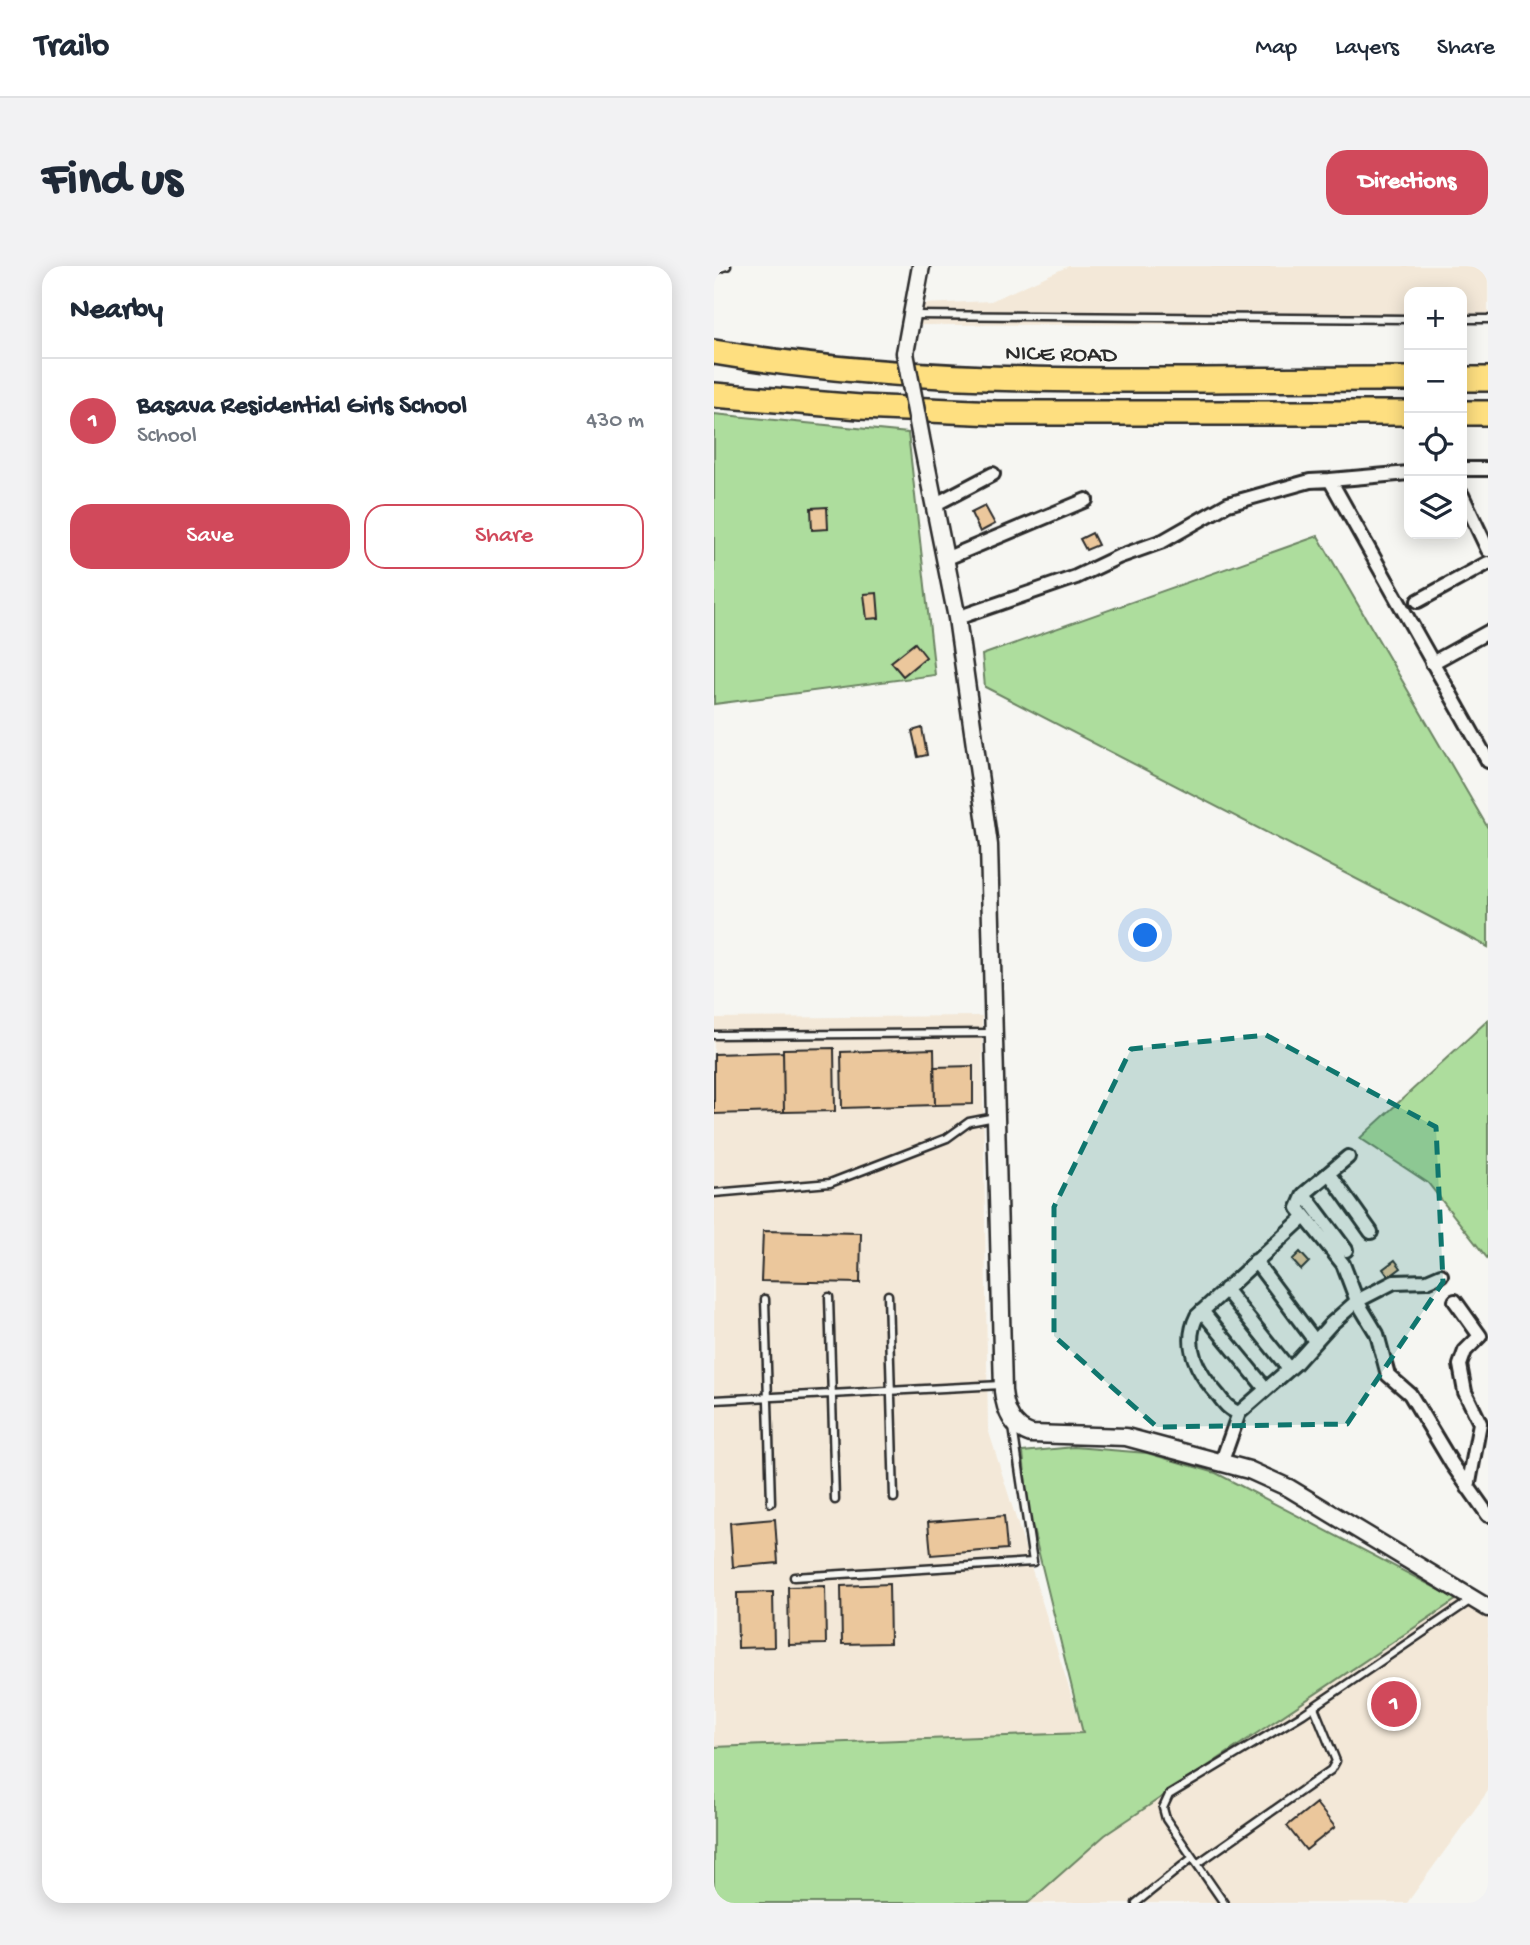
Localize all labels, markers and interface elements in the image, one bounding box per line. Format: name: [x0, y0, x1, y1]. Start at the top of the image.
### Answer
text: Trailo: [35, 29, 109, 67]
text: Map: [1255, 34, 1297, 63]
text: Layers: [1335, 34, 1399, 63]
text: Share: [1437, 34, 1495, 63]
button: Directions: [1326, 150, 1488, 215]
text: Find us: [42, 153, 182, 211]
map controls: [1404, 287, 1467, 539]
button: +: [1404, 287, 1467, 350]
text: Nearby: [70, 294, 163, 329]
street label: NICE ROAD: [1005, 340, 1117, 371]
button: −: [1404, 350, 1467, 413]
text: Basava Residential Girls School: [137, 392, 467, 423]
text: 1: [88, 408, 98, 435]
text: 430 m: [586, 408, 644, 435]
button: locate: [1404, 413, 1467, 476]
text: School: [137, 423, 197, 450]
button: layers: [1404, 476, 1467, 539]
button: Save: [70, 504, 350, 569]
button: Share: [364, 504, 644, 569]
your location: [1128, 918, 1162, 952]
pin: 1: [1371, 1678, 1417, 1730]

